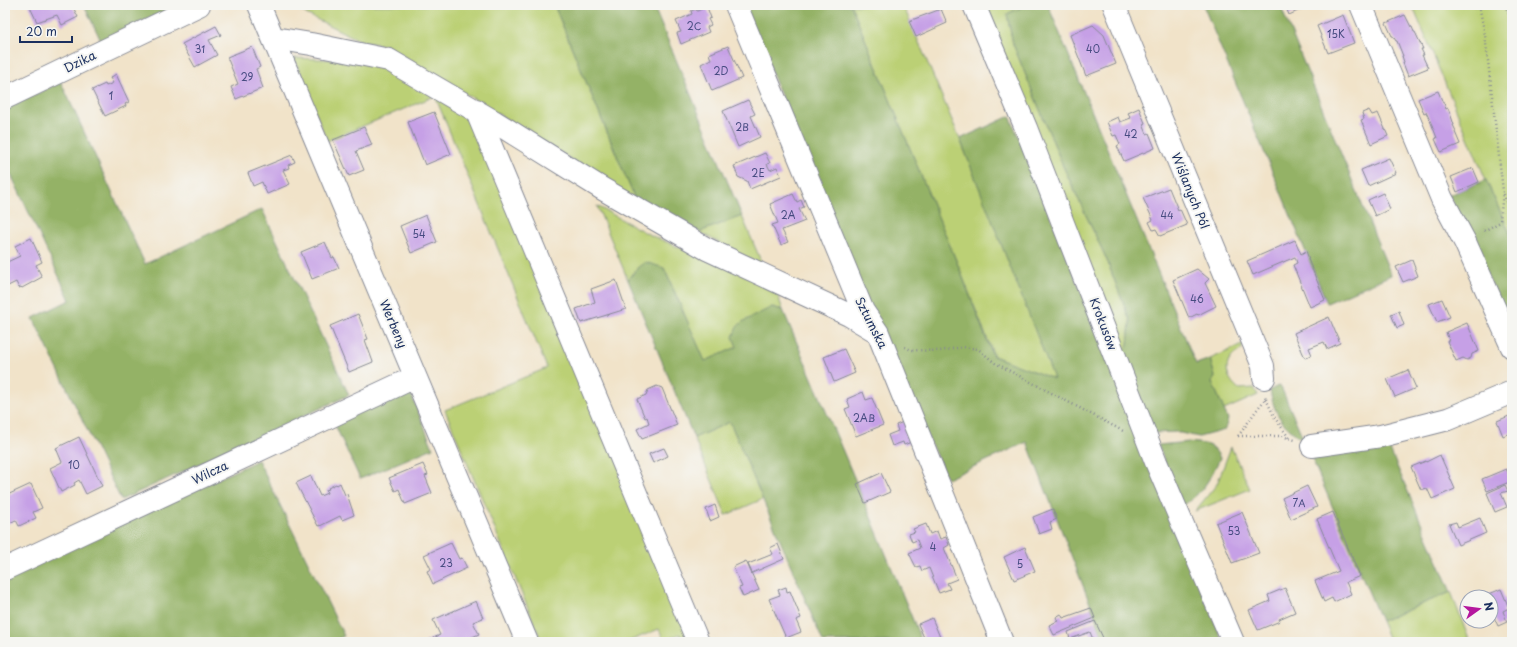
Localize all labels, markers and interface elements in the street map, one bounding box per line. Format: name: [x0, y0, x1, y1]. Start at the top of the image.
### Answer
scale bar: [20, 18, 72, 44]
house number: 2C: [687, 18, 701, 33]
text: 20 m: [26, 22, 57, 40]
house number: 15K: [1327, 26, 1345, 41]
house number: 31: [195, 41, 205, 56]
house number: 40: [1086, 41, 1100, 56]
street label: Dzika: [60, 45, 99, 77]
house number: 2D: [714, 63, 729, 78]
house number: 29: [241, 69, 254, 84]
house number: 1: [109, 88, 113, 103]
house number: 2B: [735, 119, 749, 134]
house number: 42: [1124, 126, 1138, 141]
street label: Wiślanych Pól: [1167, 150, 1214, 231]
house number: 2E: [751, 165, 765, 180]
house number: 2A: [781, 207, 796, 222]
house number: 44: [1160, 207, 1174, 222]
house number: 54: [412, 226, 426, 241]
house number: 46: [1190, 291, 1204, 306]
street label: Sztumska: [851, 294, 893, 352]
street label: Krokusów: [1086, 295, 1122, 353]
street label: Werbeny: [376, 297, 412, 351]
house number: 2AB: [853, 410, 875, 425]
street label: Wilcza: [189, 456, 231, 488]
house number: 10: [68, 457, 80, 472]
house number: 7A: [1293, 495, 1305, 510]
house number: 53: [1228, 523, 1240, 538]
house number: 4: [930, 539, 937, 554]
house number: 23: [439, 555, 453, 570]
house number: 5: [1017, 556, 1023, 571]
north arrow: [1459, 589, 1499, 629]
text: N: [1480, 600, 1499, 613]

